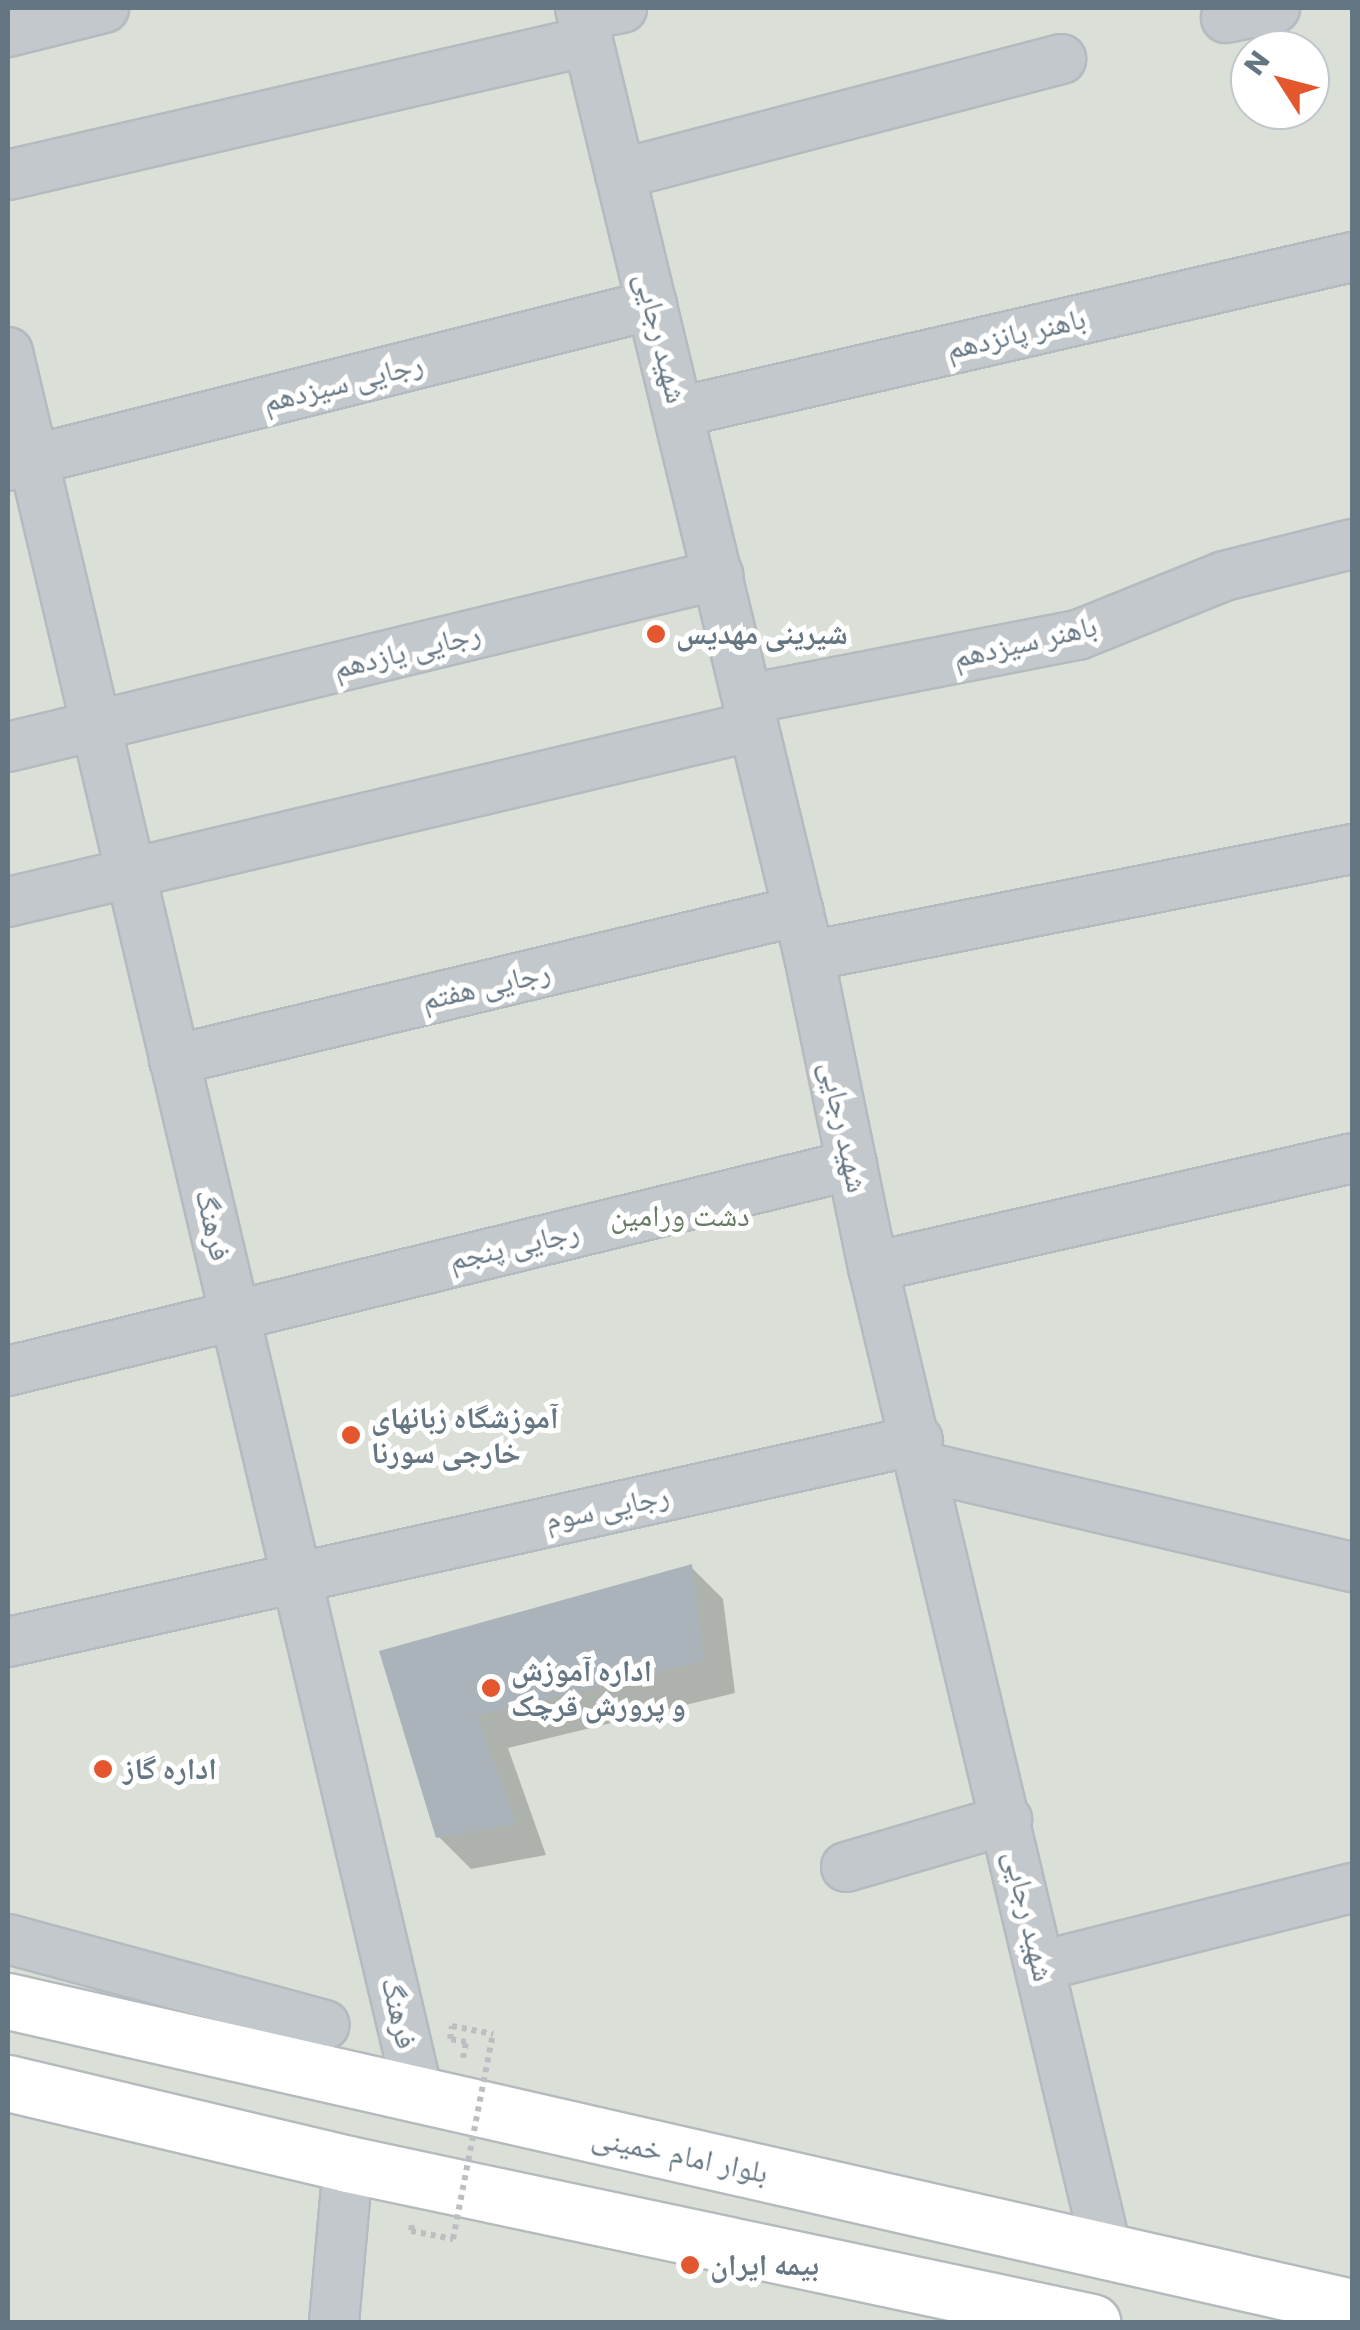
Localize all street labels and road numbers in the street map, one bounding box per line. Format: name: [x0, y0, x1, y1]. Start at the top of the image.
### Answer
street label: شهید رجایی: [627, 269, 695, 407]
street label: باهنر پانزدهم: [943, 301, 1089, 367]
street label: رجایی سیزدهم: [259, 346, 427, 420]
street label: باهنر سیزدهم: [950, 608, 1100, 676]
street label: رجایی یازدهم: [330, 615, 484, 687]
street label: رجایی هفتم: [418, 954, 554, 1018]
street label: شهید رجایی: [813, 1058, 875, 1196]
street label: فرهنگ: [187, 1186, 239, 1264]
street label: رجایی پنجم: [446, 1214, 582, 1278]
street label: رجایی سوم: [542, 1477, 672, 1539]
street label: شهید رجایی: [996, 1847, 1062, 1985]
street label: فرهنگ: [373, 1974, 425, 2052]
street label: بلوار امام خمینی: [589, 2119, 771, 2191]

